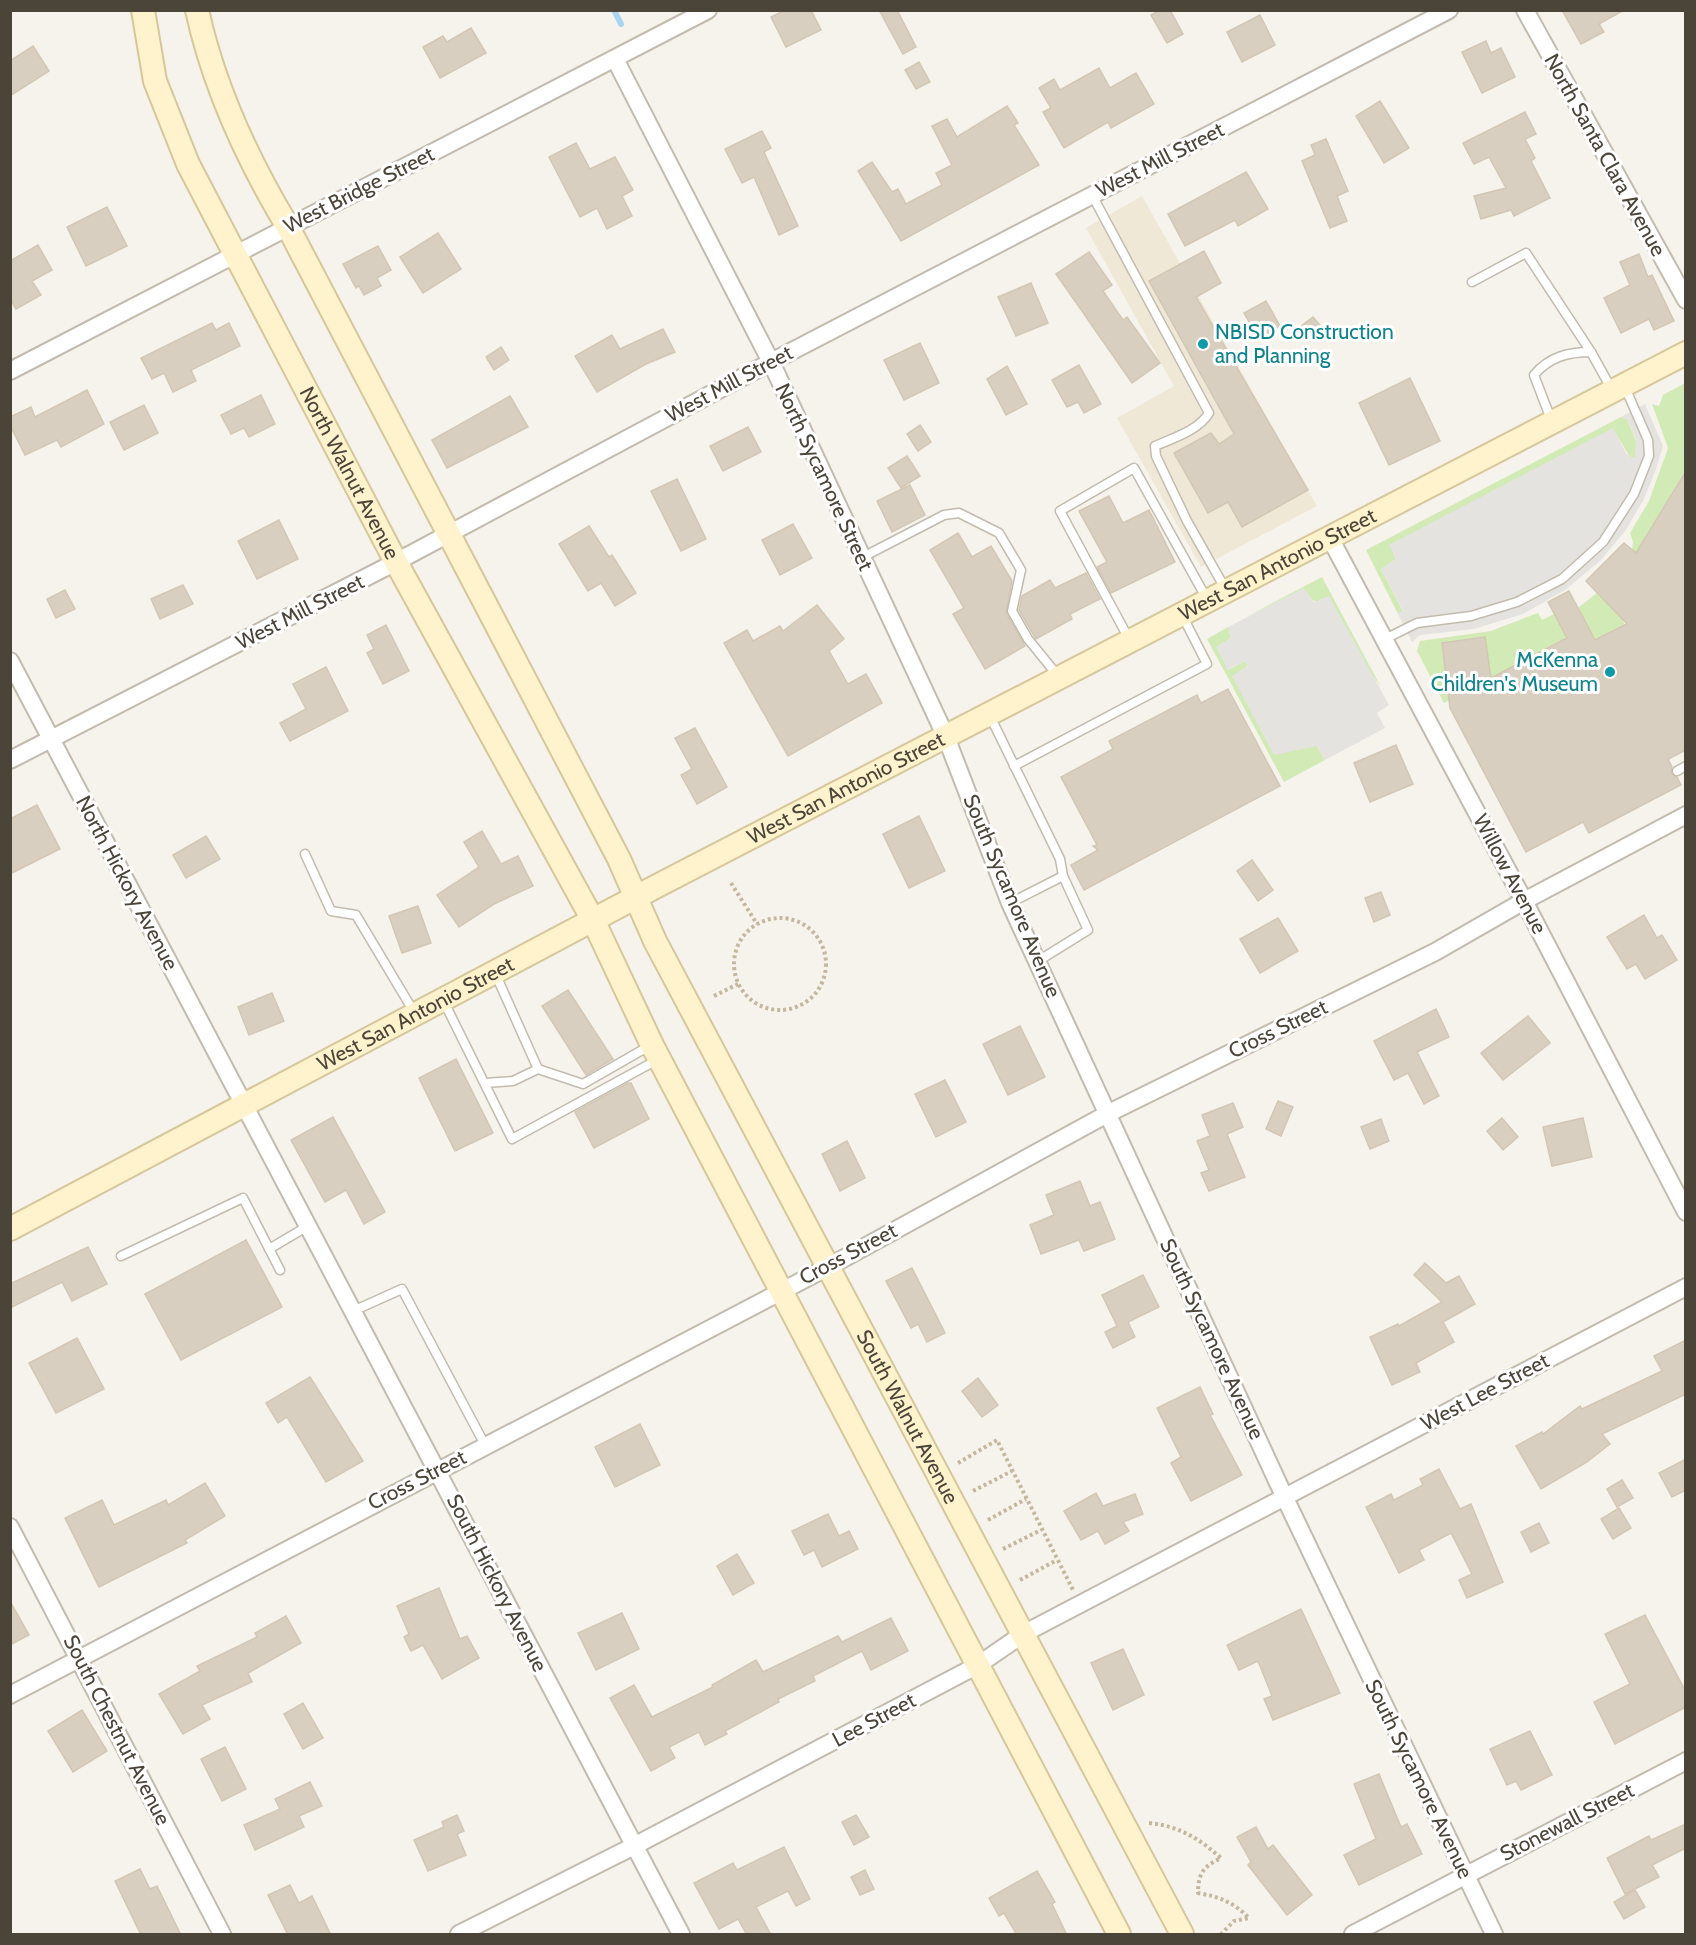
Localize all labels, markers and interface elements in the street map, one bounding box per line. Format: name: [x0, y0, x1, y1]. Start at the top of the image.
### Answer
street label: North Santa Clara Avenue: [1539, 49, 1672, 261]
street label: West Mill Street: [1092, 117, 1228, 203]
street label: West Bridge Street: [279, 141, 438, 238]
place label: NBISD Construction and Planning: [1215, 319, 1394, 368]
marker: NBISD Construction and Planning: [1196, 337, 1210, 351]
street label: West Mill Street: [661, 340, 797, 428]
street label: North Sycamore Street: [770, 379, 879, 574]
street label: North Walnut Avenue: [295, 382, 405, 564]
street label: West San Antonio Street: [1174, 503, 1380, 626]
street label: West Mill Street: [232, 569, 368, 655]
place label: McKenna Children's Museum: [1431, 647, 1598, 696]
marker: McKenna Children's Museum: [1603, 665, 1617, 679]
street label: West San Antonio Street: [743, 726, 949, 849]
street label: South Sycamore Avenue: [958, 790, 1067, 1001]
street label: North Hickory Avenue: [71, 791, 184, 974]
street label: Willow Avenue: [1468, 810, 1553, 938]
street label: West San Antonio Street: [313, 951, 518, 1076]
street label: Cross Street: [1224, 994, 1331, 1063]
street label: Cross Street: [795, 1217, 901, 1290]
street label: South Sycamore Avenue: [1155, 1235, 1270, 1443]
street label: South Walnut Avenue: [852, 1325, 964, 1508]
street label: West Lee Street: [1417, 1347, 1553, 1436]
street label: Cross Street: [364, 1444, 470, 1515]
street label: South Hickory Avenue: [442, 1490, 553, 1676]
street label: South Chestnut Avenue: [59, 1631, 176, 1829]
street label: South Sycamore Avenue: [1360, 1675, 1479, 1883]
street label: Lee Street: [828, 1687, 920, 1752]
street label: Stonewall Street: [1496, 1777, 1638, 1866]

